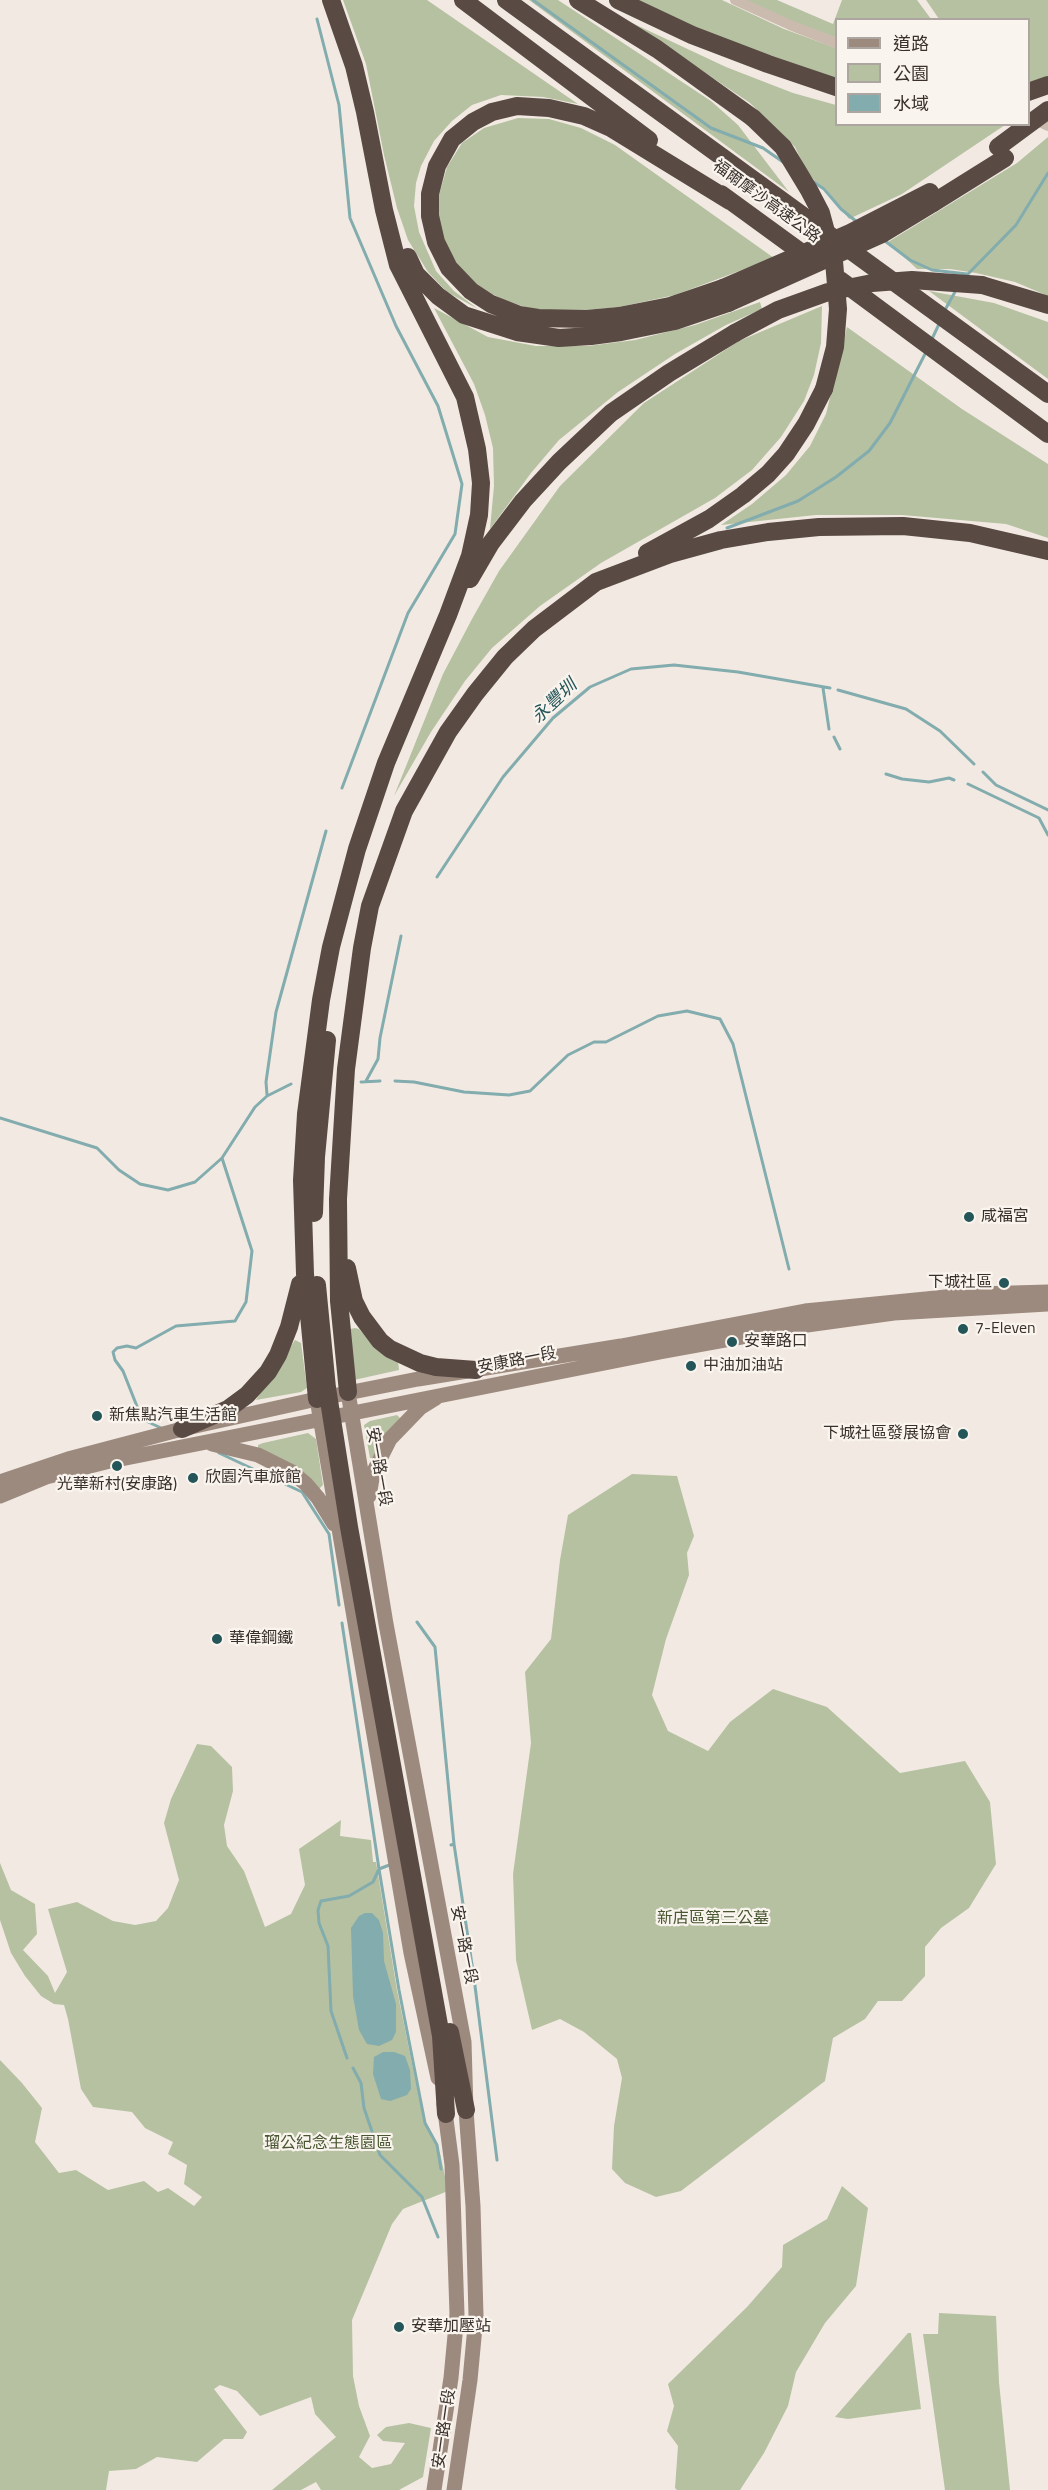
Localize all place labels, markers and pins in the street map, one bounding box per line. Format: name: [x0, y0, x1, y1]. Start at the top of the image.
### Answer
place label: 咸福宮: [981, 1207, 1029, 1227]
marker: 咸福宮: [962, 1210, 976, 1224]
place label: 下城社區: [928, 1273, 992, 1293]
marker: 下城社區: [997, 1276, 1011, 1290]
place label: 7-Eleven: [975, 1319, 1036, 1339]
marker: 7-Eleven: [956, 1322, 970, 1336]
place label: 安華路口: [744, 1332, 808, 1352]
marker: 安華路口: [725, 1335, 739, 1349]
place label: 中油加油站: [703, 1356, 783, 1376]
marker: 中油加油站: [684, 1359, 698, 1373]
place label: 新焦點汽車生活館: [109, 1406, 237, 1426]
marker: 新焦點汽車生活館: [90, 1409, 104, 1423]
place label: 下城社區發展協會: [823, 1424, 951, 1444]
marker: 下城社區發展協會: [956, 1427, 970, 1441]
marker: 光華新村(安康路): [110, 1459, 124, 1473]
place label: 欣園汽車旅館: [205, 1468, 301, 1488]
marker: 欣園汽車旅館: [186, 1471, 200, 1485]
place label: 光華新村(安康路): [57, 1475, 177, 1495]
place label: 華偉鋼鐵: [229, 1629, 293, 1649]
marker: 華偉鋼鐵: [210, 1632, 224, 1646]
place label: 安華加壓站: [411, 2317, 491, 2337]
marker: 安華加壓站: [392, 2320, 406, 2334]

